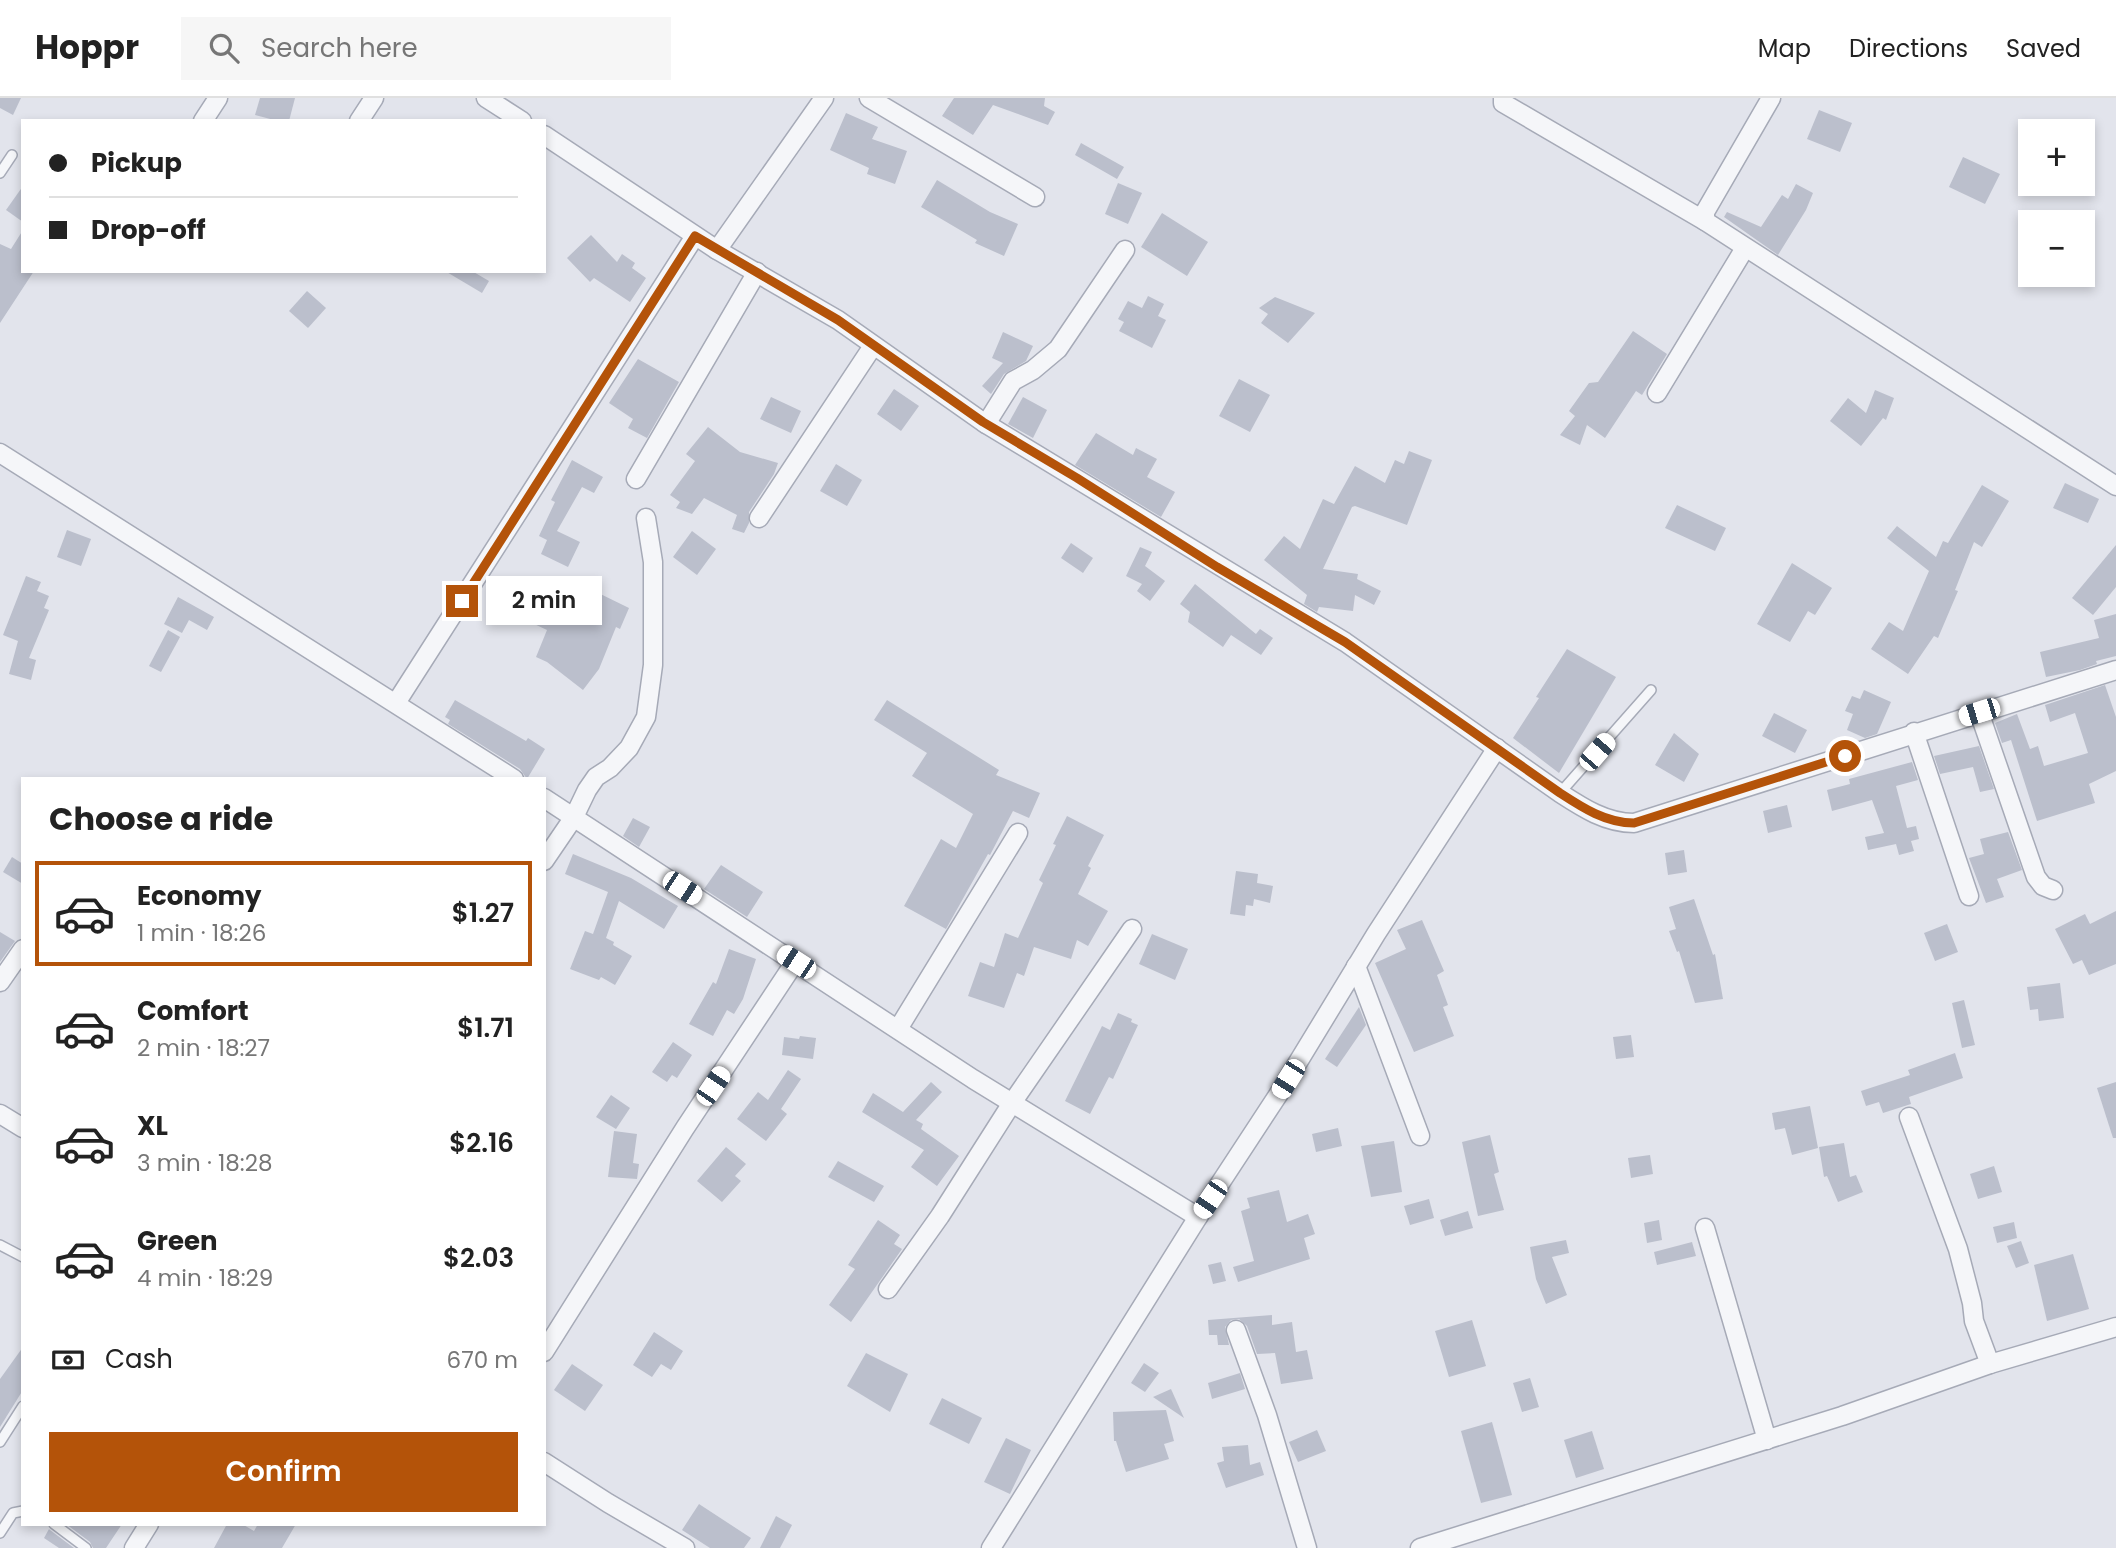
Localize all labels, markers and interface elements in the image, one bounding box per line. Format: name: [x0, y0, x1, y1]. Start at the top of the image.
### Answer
search box: [181, 17, 671, 80]
text: Hoppr: [35, 24, 139, 71]
icon: search: [205, 29, 243, 67]
text: Search here: [261, 30, 418, 66]
text: Map: [1758, 32, 1811, 65]
text: Directions: [1849, 32, 1968, 65]
text: Saved: [2006, 32, 2081, 65]
map controls: [2018, 119, 2095, 287]
button: +: [2018, 119, 2095, 196]
text: Pickup: [91, 145, 182, 181]
button: −: [2018, 210, 2095, 287]
text: Drop-off: [91, 212, 206, 248]
callout: 2 min: [486, 576, 602, 626]
text: 2 min: [512, 584, 576, 616]
route end: [446, 585, 478, 617]
car: [1956, 696, 2003, 728]
car: [1576, 729, 1619, 775]
route start: [1829, 740, 1861, 772]
text: Choose a ride: [49, 796, 273, 841]
car: [659, 868, 706, 908]
text: Economy: [137, 878, 261, 914]
icon: car: [53, 882, 116, 945]
text: $1.27: [452, 895, 514, 931]
text: 1 min · 18:26: [137, 917, 266, 949]
car: [773, 942, 820, 982]
text: Comfort: [137, 993, 249, 1029]
icon: car: [53, 997, 116, 1060]
text: $1.71: [457, 1010, 514, 1046]
text: 2 min · 18:27: [137, 1032, 270, 1064]
car: [1268, 1056, 1309, 1102]
car: [693, 1063, 734, 1109]
text: XL: [137, 1108, 168, 1144]
icon: car: [53, 1112, 116, 1175]
text: $2.16: [449, 1125, 514, 1161]
text: 3 min · 18:28: [137, 1147, 272, 1179]
car: [1190, 1176, 1231, 1222]
text: Green: [137, 1223, 218, 1259]
icon: car: [53, 1227, 116, 1290]
text: $2.03: [443, 1240, 514, 1276]
text: 4 min · 18:29: [137, 1262, 273, 1294]
icon: cash: [49, 1341, 87, 1379]
text: Cash: [105, 1341, 173, 1377]
text: 670 m: [447, 1344, 518, 1376]
button: Confirm: [49, 1432, 518, 1512]

